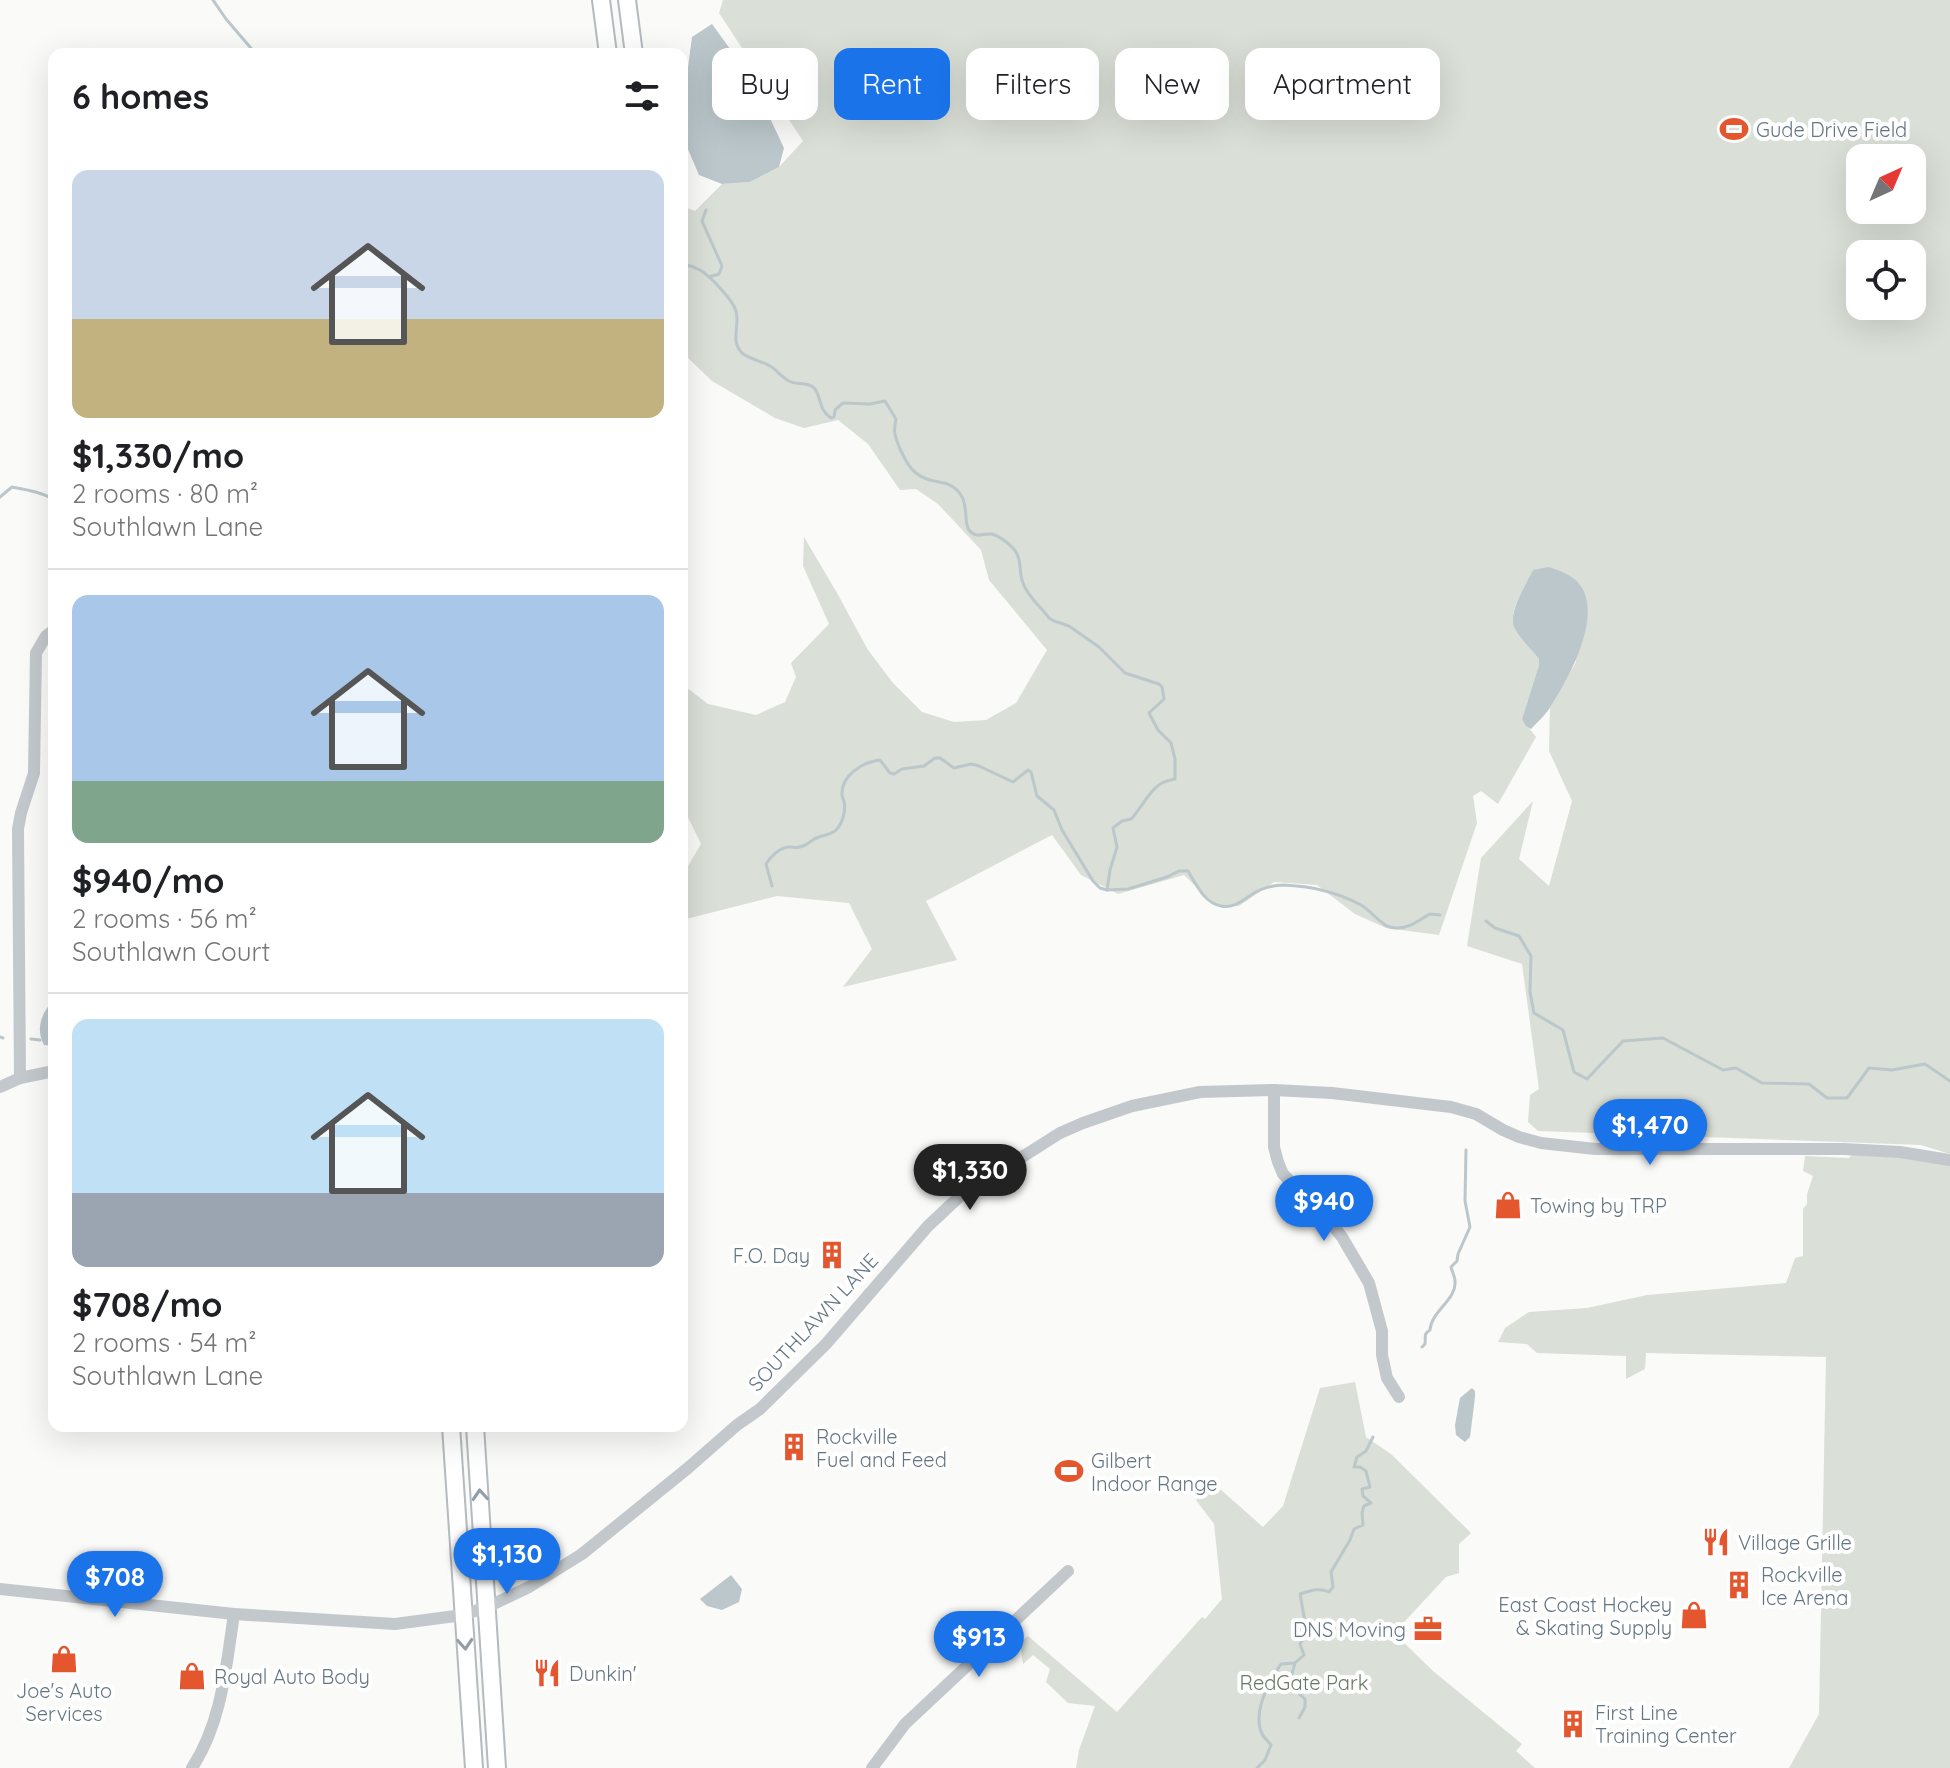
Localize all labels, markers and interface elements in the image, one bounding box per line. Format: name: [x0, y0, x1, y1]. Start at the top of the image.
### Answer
chip: Buy: [712, 48, 818, 120]
chip: Rent: [834, 48, 950, 120]
chip: Filters: [966, 48, 1099, 120]
chip: New: [1115, 48, 1229, 120]
chip: Apartment: [1245, 48, 1440, 120]
icon: filters: [620, 74, 664, 118]
text: 6 homes: [72, 75, 209, 118]
sports icon: Gude Drive Field: [1719, 114, 1749, 144]
place label: Gude Drive Field: [1756, 117, 1907, 142]
north arrow: [1846, 144, 1926, 224]
map controls: [1846, 144, 1926, 320]
icon: home: [296, 222, 440, 366]
button: locate: [1846, 240, 1926, 320]
text: $1,330/mo: [72, 434, 244, 477]
text: 2 rooms · 80 m²: [72, 477, 258, 510]
text: Southlawn Lane: [72, 510, 263, 543]
icon: home: [296, 647, 440, 791]
text: $940/mo: [72, 859, 224, 902]
text: 2 rooms · 56 m²: [72, 902, 257, 935]
text: Southlawn Court: [72, 935, 270, 968]
icon: home: [296, 1071, 440, 1215]
pin: $1,470: [1585, 1099, 1715, 1167]
text: $1,470: [1611, 1108, 1689, 1141]
pin: $1,330: [905, 1144, 1035, 1212]
text: $1,330: [932, 1153, 1008, 1186]
pin: $940: [1277, 1175, 1371, 1243]
text: $940: [1293, 1184, 1355, 1217]
shop icon: Towing by TRP: [1493, 1190, 1523, 1220]
place label: Towing by TRP: [1530, 1193, 1667, 1218]
building icon: F.O. Day: [817, 1240, 847, 1270]
place label: F.O. Day: [733, 1243, 810, 1268]
street label: SOUTHLAWN LANE: [743, 1248, 883, 1396]
text: $708/mo: [72, 1283, 222, 1326]
text: 2 rooms · 54 m²: [72, 1326, 256, 1359]
text: Southlawn Lane: [72, 1359, 263, 1392]
place label: Rockville Fuel and Feed: [816, 1424, 947, 1472]
building icon: Rockville Fuel and Feed: [779, 1432, 809, 1462]
place label: Gilbert Indoor Range: [1091, 1448, 1218, 1496]
sports icon: Gilbert Indoor Range: [1054, 1456, 1084, 1486]
one-way arrow: [472, 1488, 489, 1501]
restaurant icon: Village Grille: [1701, 1527, 1731, 1557]
pin: $1,130: [442, 1528, 572, 1596]
place label: Village Grille: [1738, 1530, 1852, 1555]
text: $1,130: [471, 1537, 543, 1570]
pin: $708: [68, 1551, 162, 1619]
text: $708: [85, 1560, 145, 1593]
place label: Rockville Ice Arena: [1761, 1562, 1848, 1610]
building icon: Rockville Ice Arena: [1724, 1570, 1754, 1600]
place label: East Coast Hockey & Skating Supply: [1498, 1592, 1672, 1640]
shop icon: East Coast Hockey & Skating Supply: [1679, 1600, 1709, 1630]
pin: $913: [932, 1611, 1026, 1679]
office icon: DNS Moving: [1413, 1614, 1443, 1644]
place label: DNS Moving: [1293, 1617, 1406, 1642]
text: $913: [952, 1620, 1006, 1653]
one-way arrow: [456, 1638, 473, 1651]
shop icon: Joe's Auto Services: [49, 1644, 79, 1674]
restaurant icon: Dunkin': [532, 1658, 562, 1688]
shop icon: Royal Auto Body: [177, 1661, 207, 1691]
place label: Dunkin': [569, 1661, 637, 1686]
place label: Royal Auto Body: [214, 1664, 370, 1689]
park label: RedGate Park: [1240, 1670, 1368, 1695]
place label: Joe's Auto Services: [16, 1678, 112, 1726]
place label: First Line Training Center: [1595, 1700, 1737, 1748]
building icon: First Line Training Center: [1558, 1709, 1588, 1739]

